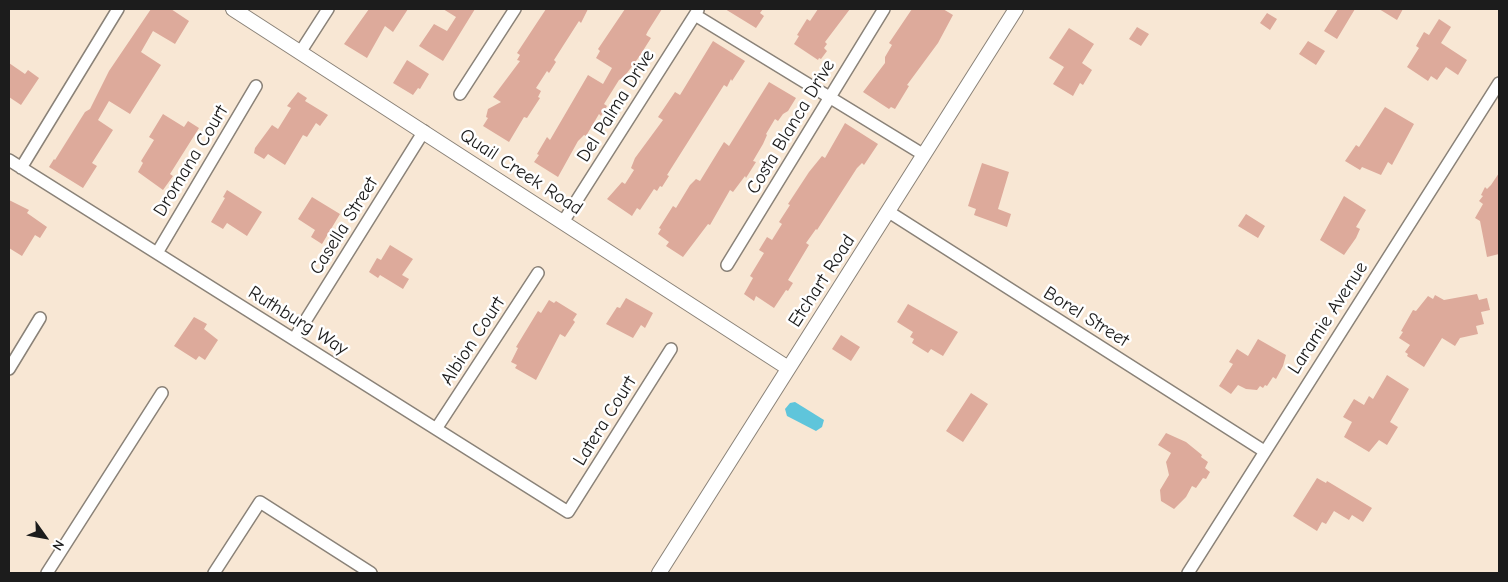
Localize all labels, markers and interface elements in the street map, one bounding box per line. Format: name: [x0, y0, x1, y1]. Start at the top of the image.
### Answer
street label: Del Palma Drive: [572, 45, 660, 167]
street label: Costa Blanca Drive: [742, 56, 840, 198]
street label: Dromana Court: [149, 101, 233, 221]
street label: Quail Creek Road: [455, 124, 587, 220]
street label: Casella Street: [305, 173, 383, 279]
street label: Etchart Road: [784, 230, 860, 332]
street label: Laramie Avenue: [1283, 257, 1373, 379]
street label: Ruthburg Way: [244, 281, 352, 361]
street label: Borel Street: [1039, 282, 1133, 352]
street label: Albion Court: [436, 292, 510, 390]
street label: Latera Court: [569, 372, 641, 470]
north arrow: [20, 512, 70, 562]
text: N: [49, 537, 68, 554]

